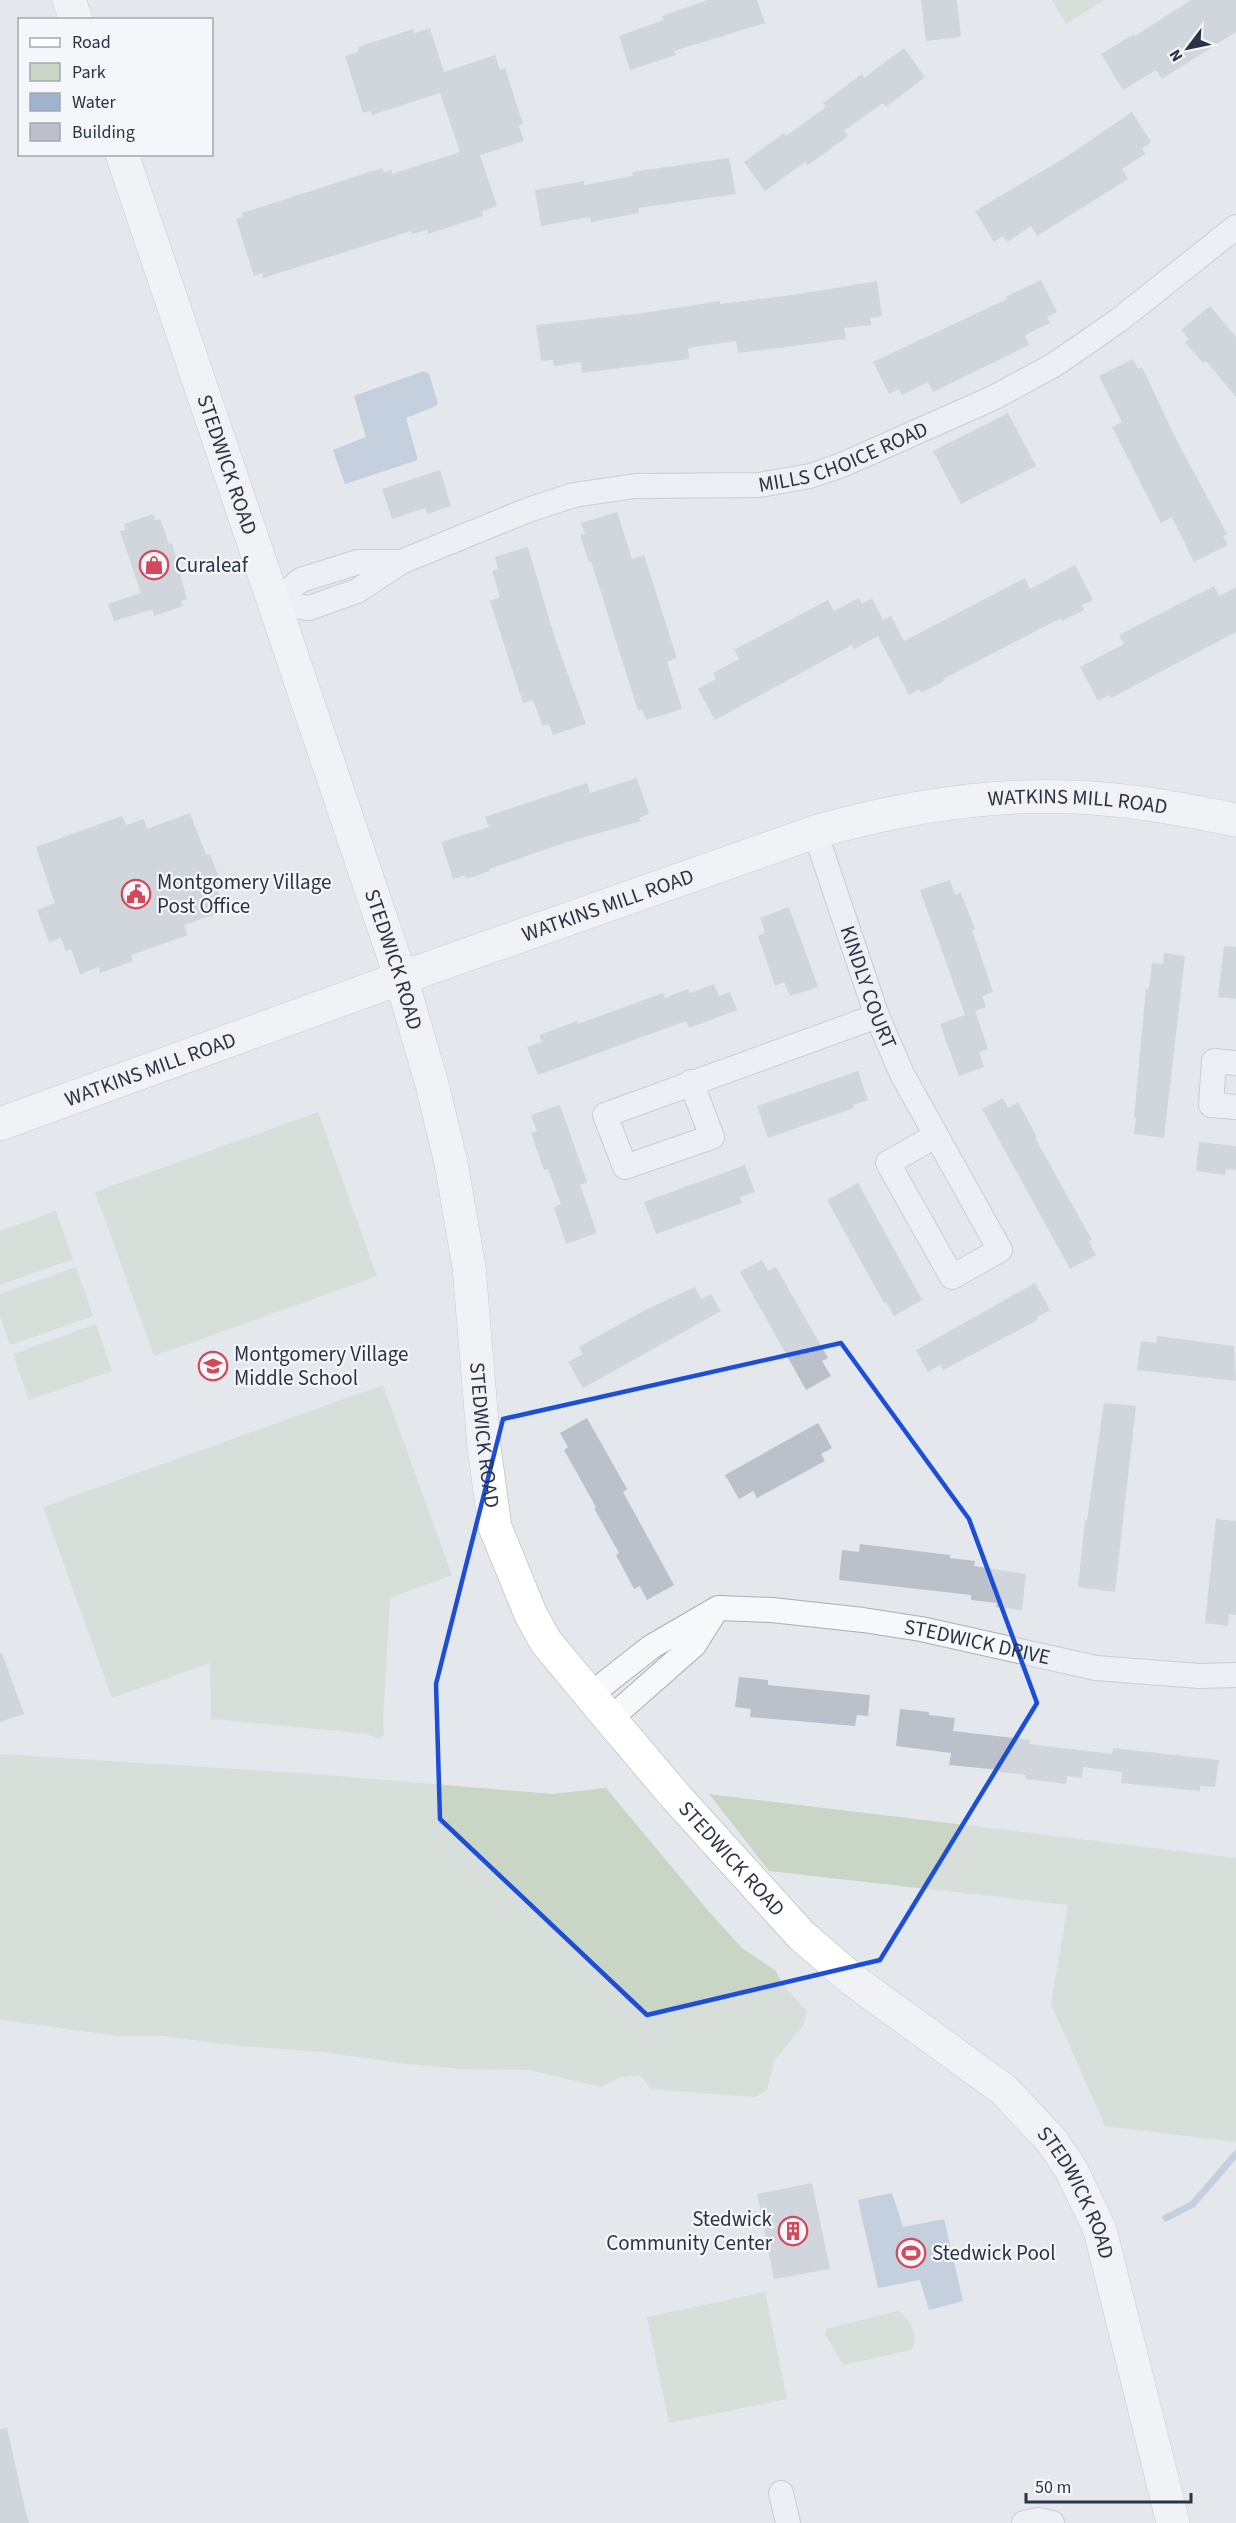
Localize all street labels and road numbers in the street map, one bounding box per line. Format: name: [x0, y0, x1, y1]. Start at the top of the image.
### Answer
street label: STEDWICK ROAD: [190, 391, 265, 539]
street label: MILLS CHOICE ROAD: [756, 414, 933, 500]
street label: WATKINS MILL ROAD: [987, 781, 1170, 822]
street label: WATKINS MILL ROAD: [518, 861, 698, 949]
street label: STEDWICK ROAD: [357, 885, 430, 1033]
street label: KINDLY COURT: [833, 922, 904, 1053]
street label: WATKINS MILL ROAD: [61, 1024, 240, 1114]
street label: STEDWICK ROAD: [462, 1361, 507, 1510]
street label: STEDWICK DRIVE: [902, 1612, 1053, 1672]
street label: STEDWICK ROAD: [672, 1794, 792, 1923]
street label: STEDWICK ROAD: [1030, 2119, 1122, 2262]

